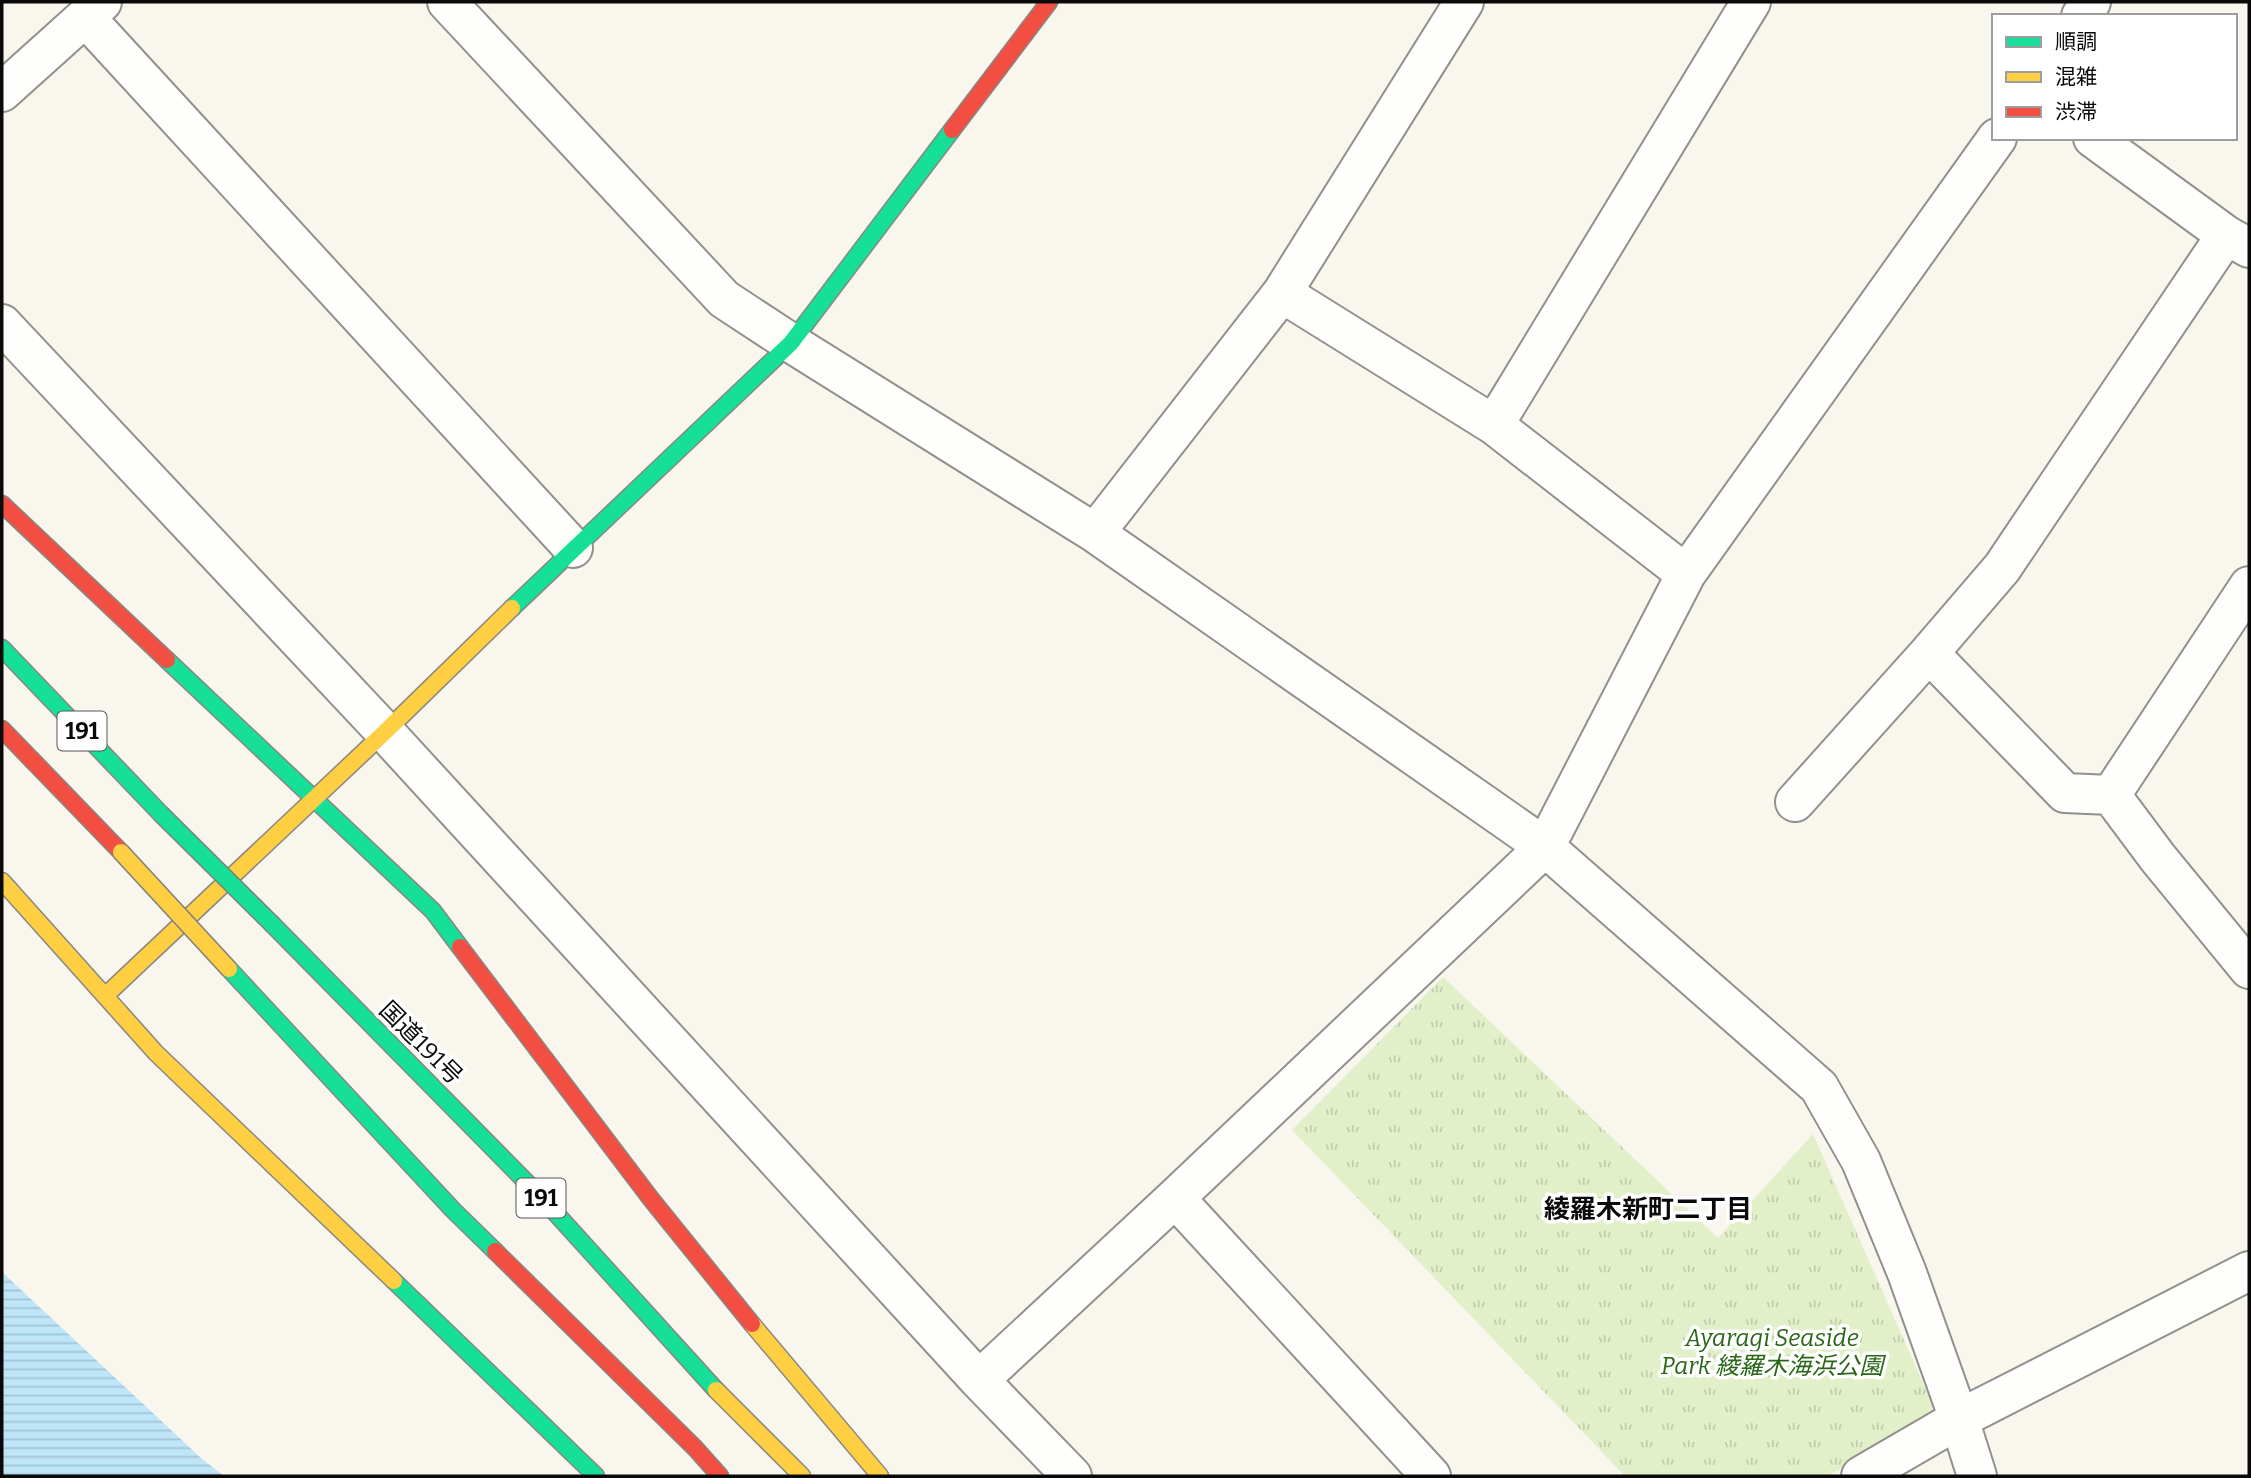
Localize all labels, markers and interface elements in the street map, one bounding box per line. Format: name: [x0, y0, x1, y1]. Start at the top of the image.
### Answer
legend: [1992, 14, 2237, 140]
text: 順調: [2055, 29, 2097, 55]
text: 混雑: [2055, 64, 2097, 90]
text: 渋滞: [2055, 99, 2097, 125]
road number: 191: [57, 712, 106, 750]
street label: 国道191号: [374, 996, 468, 1090]
road number: 191: [516, 1178, 566, 1218]
district label: 綾羅木新町二丁目: [1544, 1194, 1752, 1225]
park label: Ayaragi Seaside Park 綾羅木海浜公園: [1661, 1324, 1886, 1380]

